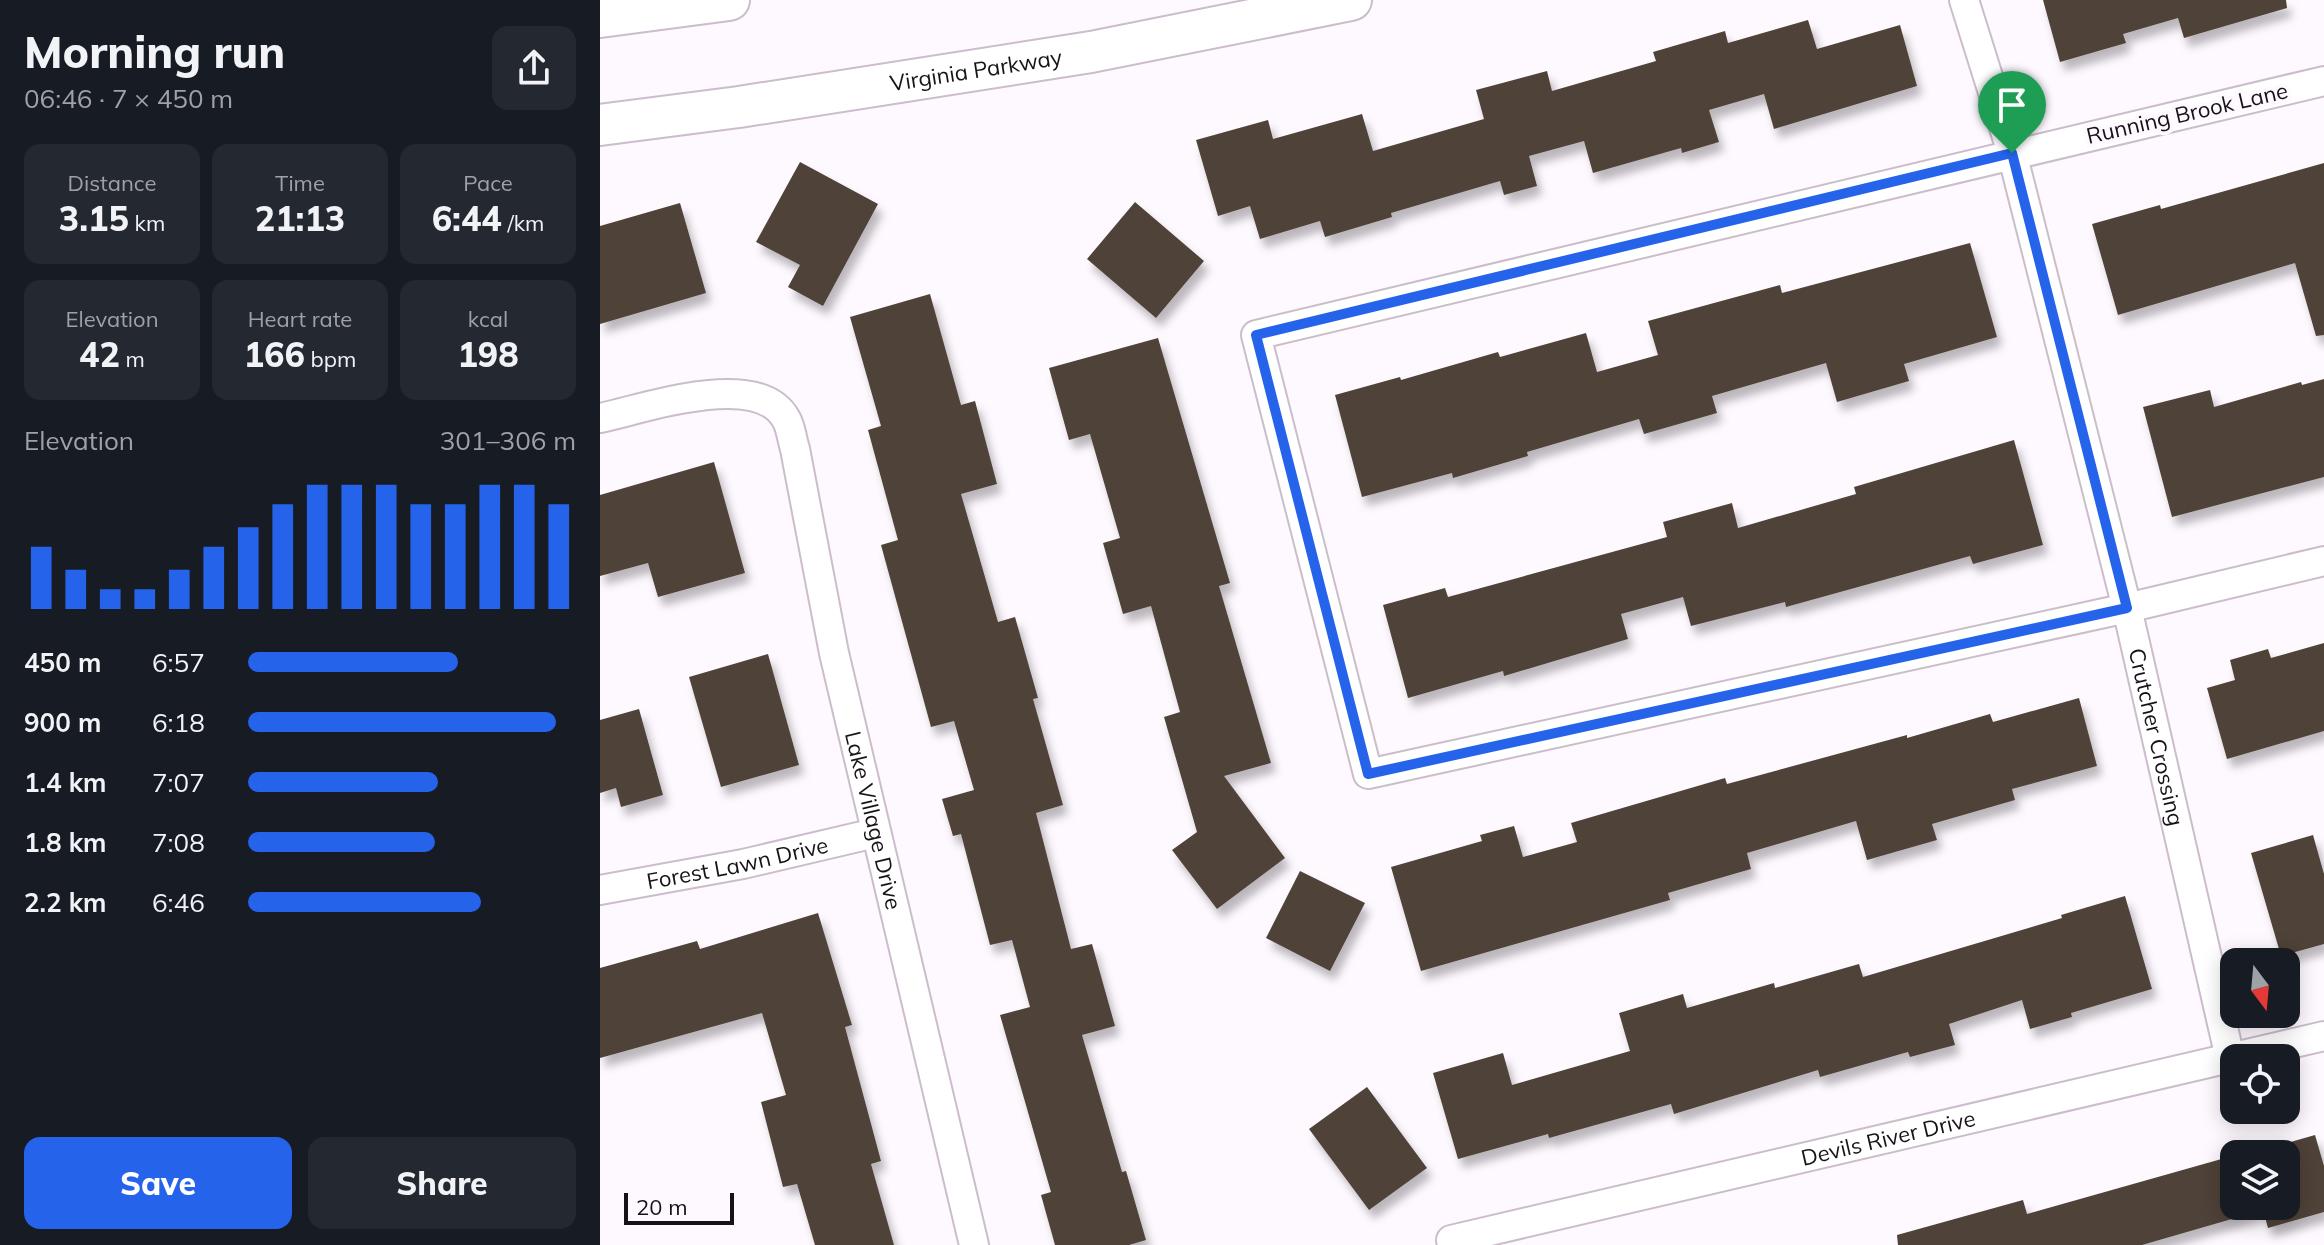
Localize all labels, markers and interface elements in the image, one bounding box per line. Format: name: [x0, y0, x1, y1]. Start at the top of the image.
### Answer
text: Morning run: [24, 24, 285, 79]
button: share: [492, 26, 576, 110]
street label: Virginia Parkway: [888, 43, 1064, 97]
pin: [1978, 71, 2046, 153]
street label: Running Brook Lane: [2084, 76, 2290, 150]
text: 06:46 · 7 × 450 m: [24, 82, 233, 115]
icon: arrive: [1990, 83, 2034, 127]
text: Distance: [68, 169, 156, 197]
text: Time: [275, 169, 325, 197]
text: Pace: [463, 169, 513, 197]
text: 3.15: [59, 197, 129, 240]
text: 21:13: [255, 197, 345, 240]
text: 6:44: [432, 197, 502, 240]
text: km: [129, 209, 165, 237]
text: /km: [502, 209, 544, 237]
text: Elevation: [65, 305, 159, 333]
text: Heart rate: [248, 305, 352, 333]
text: kcal: [468, 305, 508, 333]
text: 42: [79, 333, 120, 376]
text: 166: [244, 333, 305, 376]
text: 198: [457, 333, 519, 376]
text: m: [120, 345, 145, 373]
text: bpm: [305, 345, 356, 373]
text: Elevation: [24, 424, 134, 457]
text: 301–306 m: [440, 424, 576, 457]
street label: Crutcher Crossing: [2123, 645, 2190, 829]
text: 450 m: [24, 646, 101, 679]
text: 6:57: [152, 646, 205, 679]
text: 900 m: [24, 706, 101, 739]
text: 6:18: [152, 706, 205, 739]
street label: Lake Village Drive: [839, 728, 908, 912]
text: 1.4 km: [24, 766, 107, 799]
text: 7:07: [152, 766, 205, 799]
text: 1.8 km: [24, 826, 107, 859]
text: 7:08: [152, 826, 205, 859]
street label: Forest Lawn Drive: [644, 830, 831, 895]
text: 2.2 km: [24, 886, 107, 919]
text: 6:46: [152, 886, 205, 919]
north arrow: [2220, 948, 2300, 1028]
map controls: [2220, 948, 2300, 1220]
button: locate: [2220, 1044, 2300, 1124]
street label: Devils River Drive: [1798, 1104, 1978, 1172]
button: Save: [24, 1137, 292, 1229]
button: Share: [308, 1137, 576, 1229]
button: layers: [2220, 1140, 2300, 1220]
scale bar: [624, 1189, 734, 1225]
text: 20 m: [636, 1193, 687, 1221]

